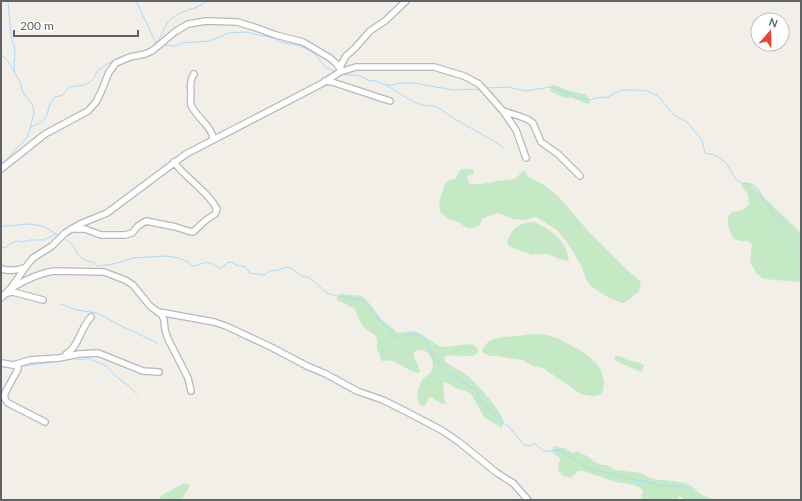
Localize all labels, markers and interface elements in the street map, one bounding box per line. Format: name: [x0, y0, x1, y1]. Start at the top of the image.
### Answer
scale bar: [14, 12, 138, 38]
north arrow: [750, 12, 790, 52]
text: N: [767, 15, 780, 30]
text: 200 m: [20, 18, 54, 33]

